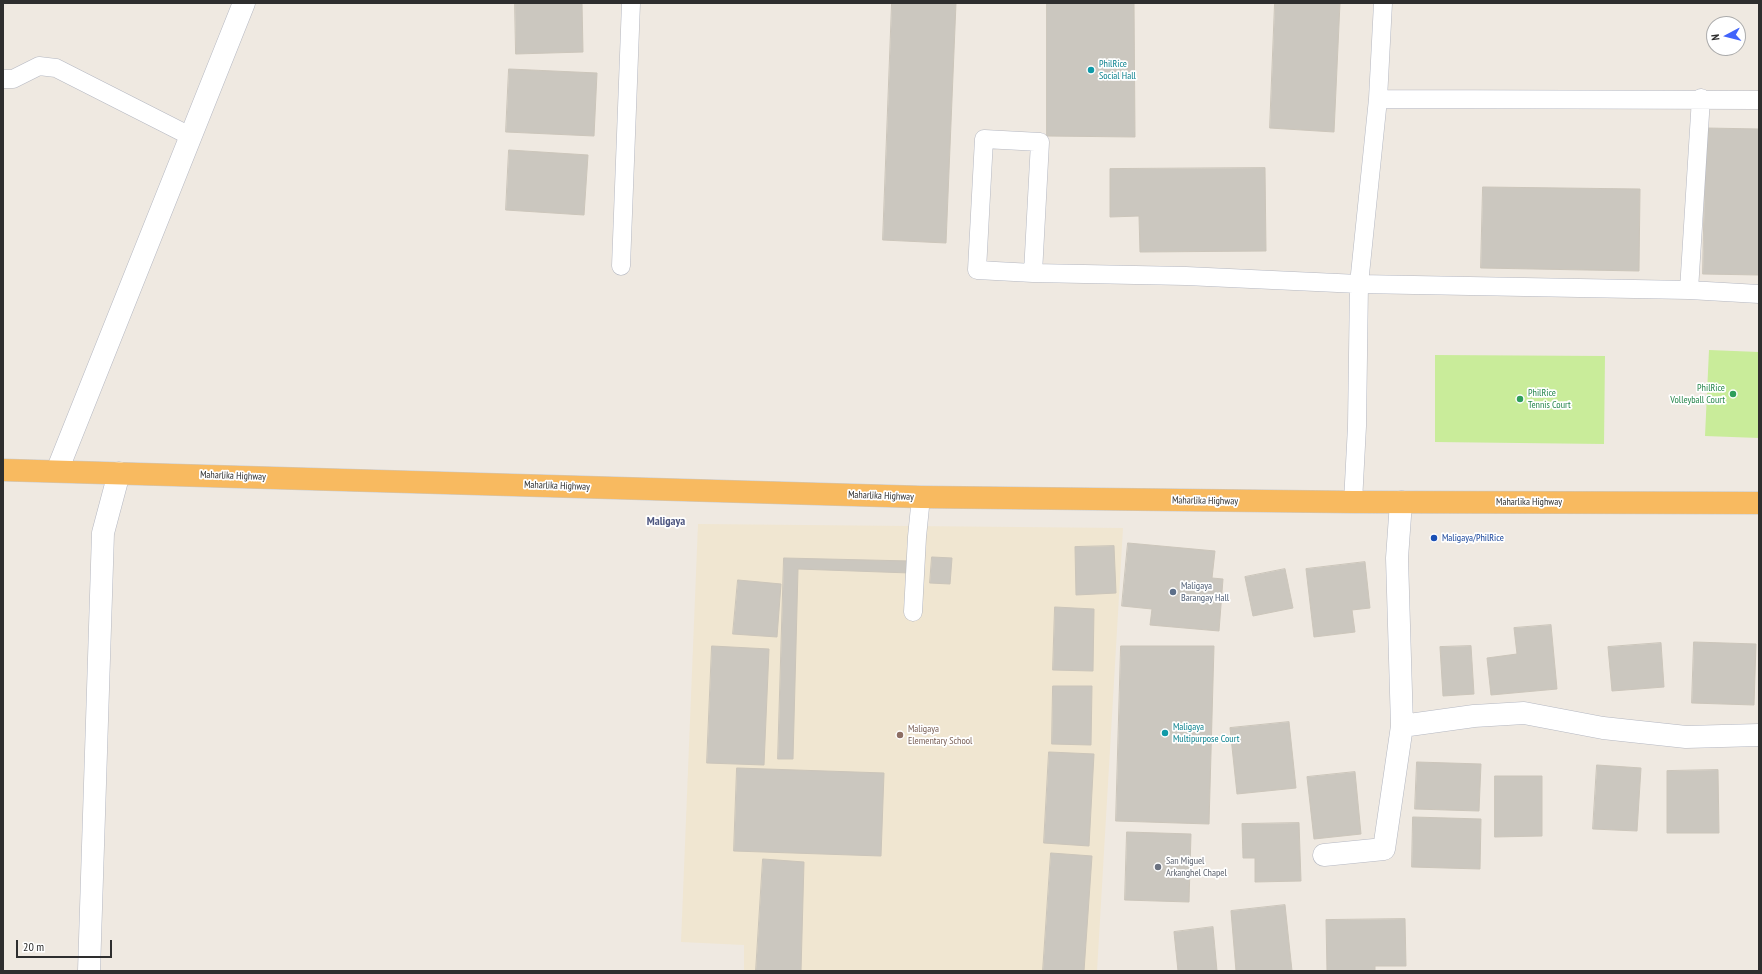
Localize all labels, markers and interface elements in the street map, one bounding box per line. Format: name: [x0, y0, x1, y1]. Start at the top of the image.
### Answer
north arrow: [1706, 16, 1746, 56]
text: N: [1708, 34, 1722, 41]
place label: PhilRice Social Hall: [1099, 58, 1136, 82]
marker: PhilRice Social Hall: [1086, 65, 1096, 75]
place label: PhilRice Volleyball Court: [1670, 382, 1725, 406]
place label: PhilRice Tennis Court: [1528, 387, 1571, 410]
marker: PhilRice Volleyball Court: [1728, 389, 1738, 399]
marker: PhilRice Tennis Court: [1515, 394, 1525, 404]
street label: Maharlika Highway: [200, 469, 266, 483]
street label: Maharlika Highway: [524, 479, 590, 493]
street label: Maharlika Highway: [848, 489, 914, 503]
street label: Maharlika Highway: [1172, 494, 1238, 508]
street label: Maharlika Highway: [1496, 496, 1562, 508]
district label: Maligaya: [647, 515, 685, 529]
place label: Maligaya/PhilRice: [1442, 532, 1504, 544]
marker: Maligaya/PhilRice: [1429, 533, 1439, 543]
place label: Maligaya Barangay Hall: [1181, 580, 1229, 604]
marker: Maligaya Barangay Hall: [1168, 587, 1178, 597]
place label: Maligaya Multipurpose Court: [1173, 721, 1239, 744]
place label: Maligaya Elementary School: [908, 723, 972, 746]
marker: Maligaya Multipurpose Court: [1160, 728, 1170, 738]
marker: Maligaya Elementary School: [895, 730, 905, 740]
place label: San Miguel Arkanghel Chapel: [1166, 855, 1227, 878]
marker: San Miguel Arkanghel Chapel: [1153, 862, 1163, 872]
scale bar: [18, 932, 114, 958]
text: 20 m: [23, 939, 44, 954]

